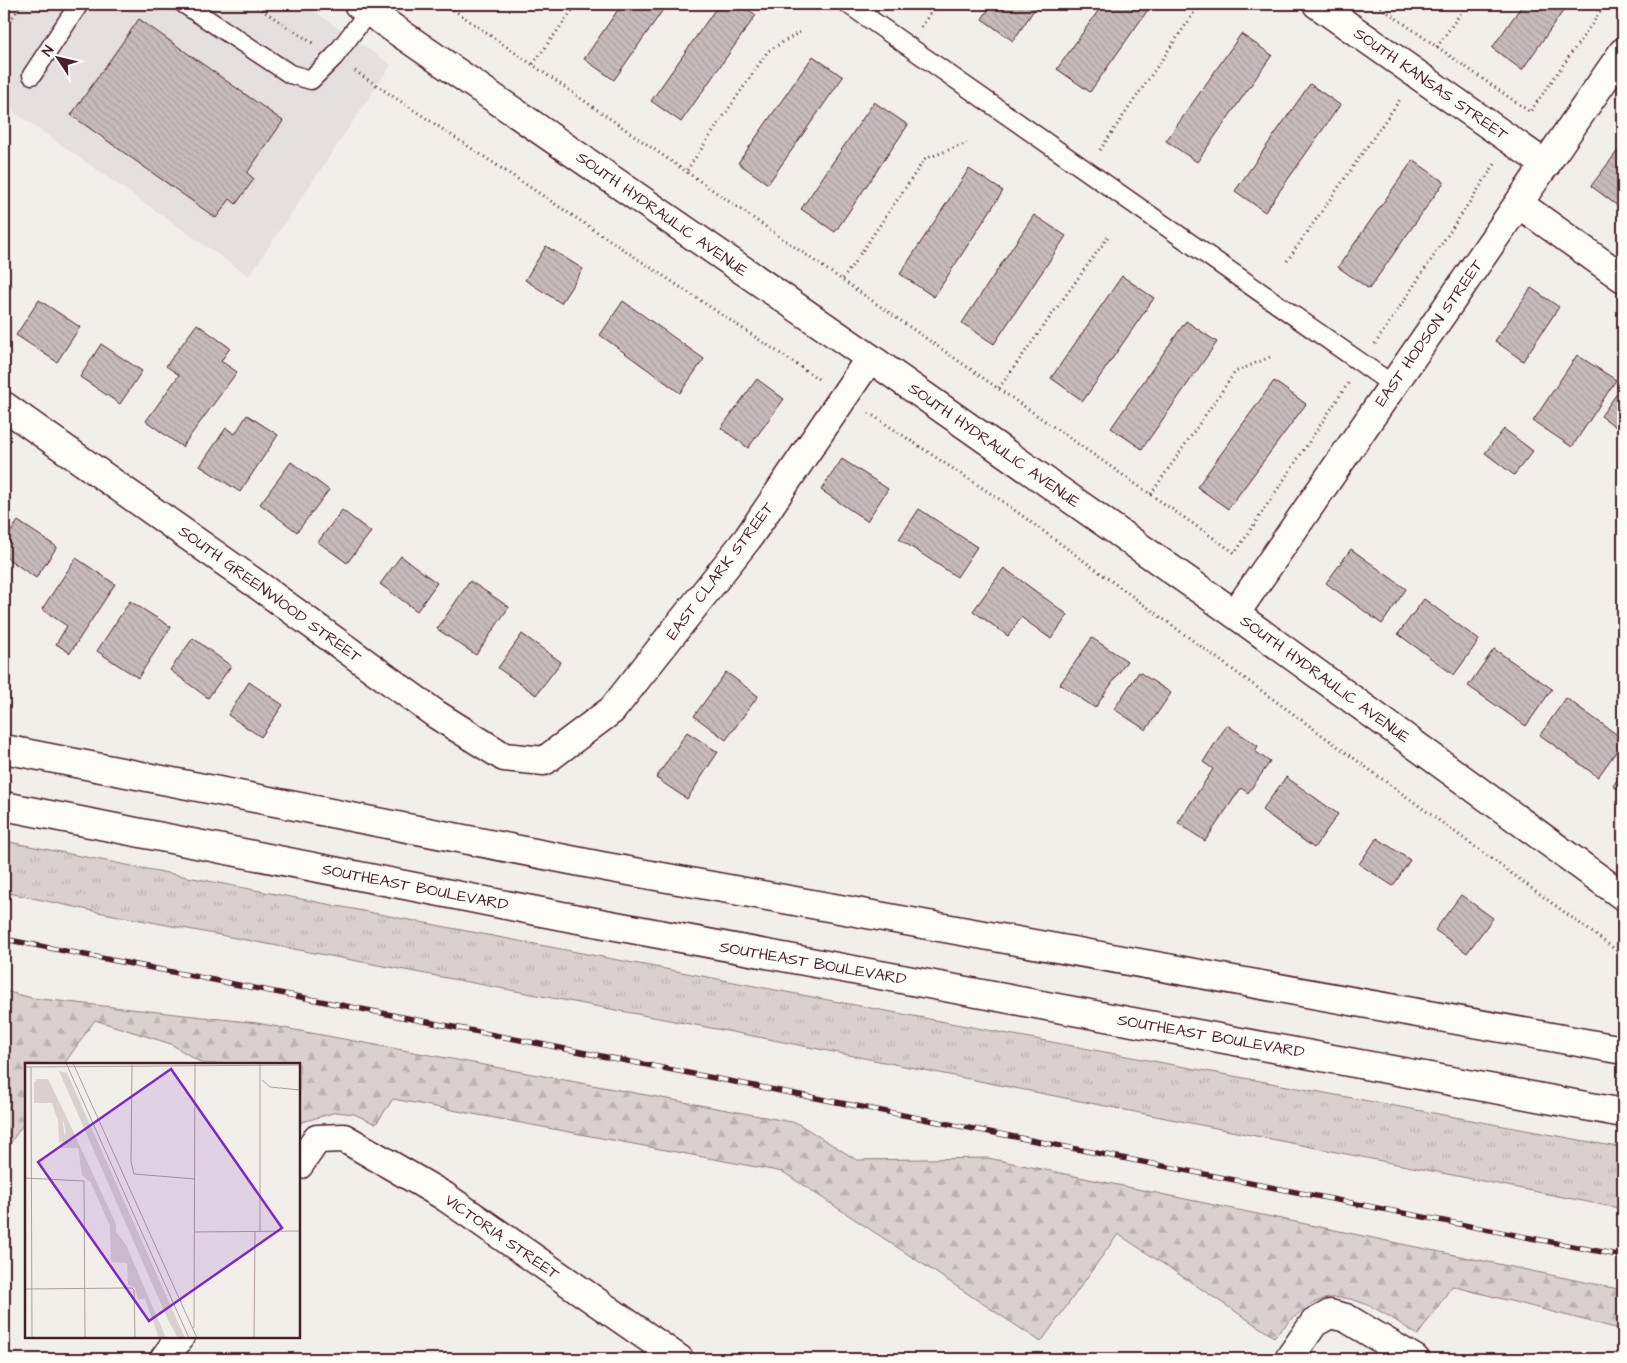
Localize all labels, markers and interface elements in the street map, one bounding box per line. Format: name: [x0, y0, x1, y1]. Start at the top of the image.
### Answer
street label: SOUTH KANSAS STREET: [1349, 22, 1513, 146]
north arrow: [32, 32, 82, 82]
text: N: [37, 42, 59, 60]
street label: SOUTH HYDRAULIC AVENUE: [572, 146, 753, 282]
street label: EAST HODSON STREET: [1370, 255, 1488, 411]
street label: SOUTH HYDRAULIC AVENUE: [904, 377, 1085, 513]
street label: EAST CLARK STREET: [661, 498, 779, 644]
street label: SOUTH GREENWOOD STREET: [174, 520, 366, 668]
street label: SOUTH HYDRAULIC AVENUE: [1236, 610, 1415, 748]
street label: SOUTHEAST BOULEVARD: [320, 858, 510, 916]
street label: SOUTHEAST BOULEVARD: [718, 936, 908, 990]
street label: SOUTHEAST BOULEVARD: [1116, 1009, 1306, 1063]
inset map: [25, 1063, 300, 1338]
street label: VICTORIA STREET: [440, 1189, 564, 1285]

